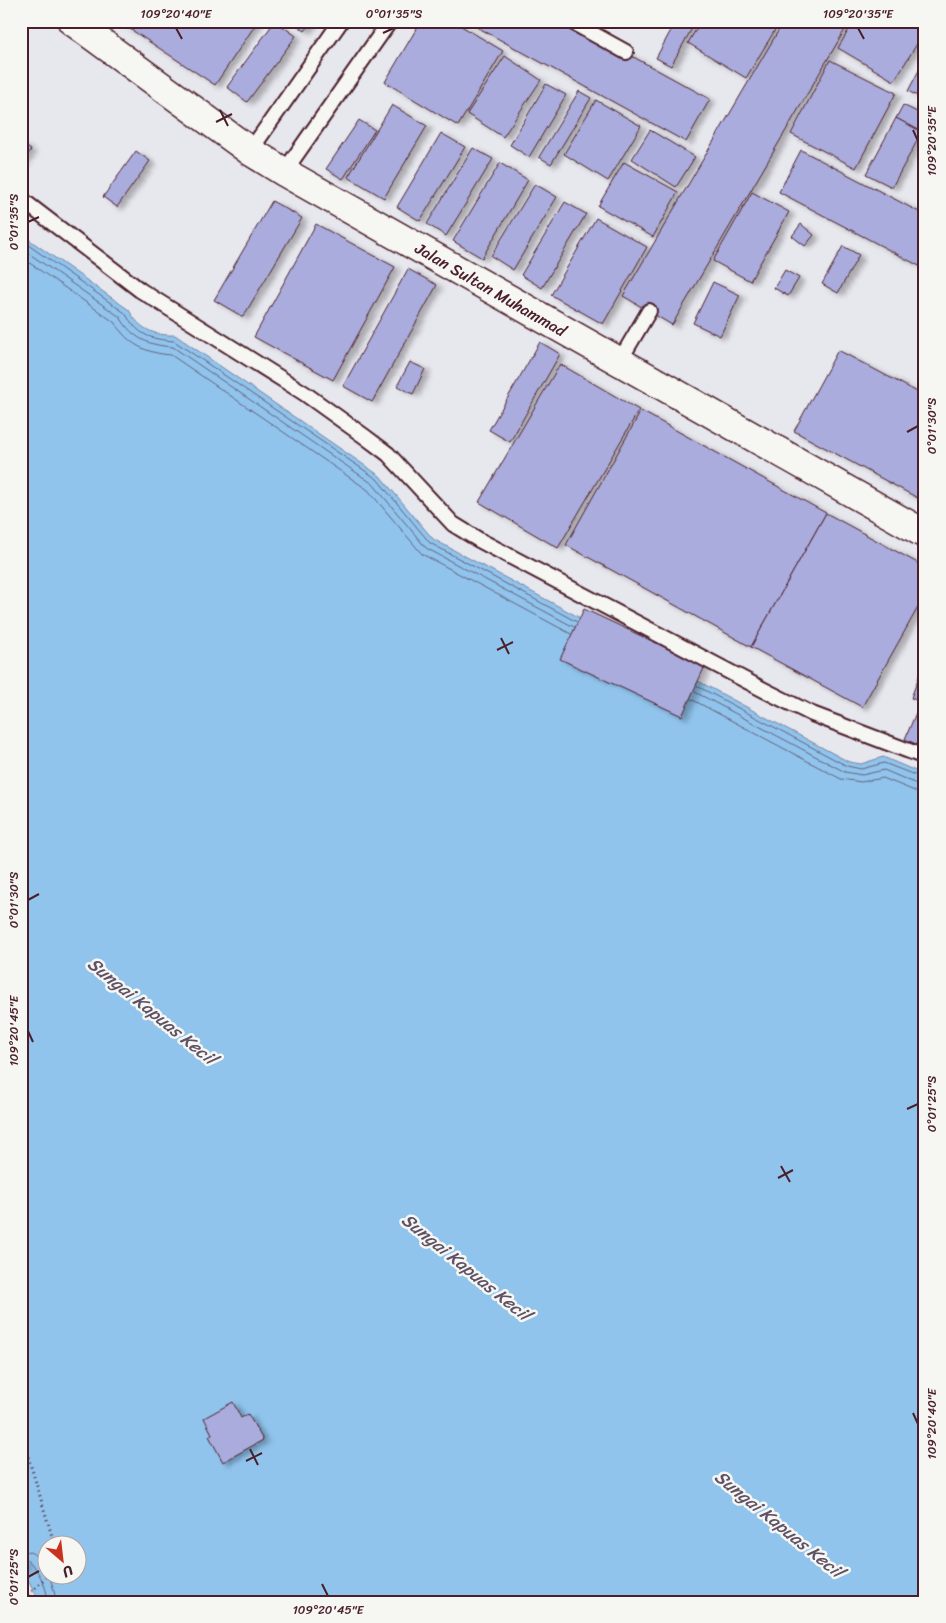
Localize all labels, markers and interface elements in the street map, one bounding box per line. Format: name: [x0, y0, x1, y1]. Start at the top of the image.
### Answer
text: 109°20'40"E: [141, 3, 213, 25]
text: 0°01'35"S: [366, 3, 423, 25]
text: 109°20'35"E: [823, 3, 894, 25]
text: 109°20'35"E: [921, 105, 943, 176]
text: 0°01'35"S: [3, 193, 25, 250]
street label: Jalan Sultan Muhammad: [409, 234, 573, 346]
text: 0°01'30"S: [921, 397, 943, 454]
text: 0°01'30"S: [3, 871, 25, 928]
water label: Sungai Kapuas Kecil: [80, 949, 227, 1076]
text: 109°20'45"E: [3, 994, 25, 1066]
text: 0°01'25"S: [921, 1075, 943, 1132]
water label: Sungai Kapuas Kecil: [394, 1205, 541, 1332]
text: 109°20'40"E: [921, 1387, 943, 1459]
water label: Sungai Kapuas Kecil: [707, 1462, 854, 1589]
north arrow: [38, 1536, 88, 1586]
text: 0°01'25"S: [3, 1548, 25, 1605]
text: U: [57, 1558, 78, 1585]
text: 109°20'45"E: [293, 1599, 365, 1621]

